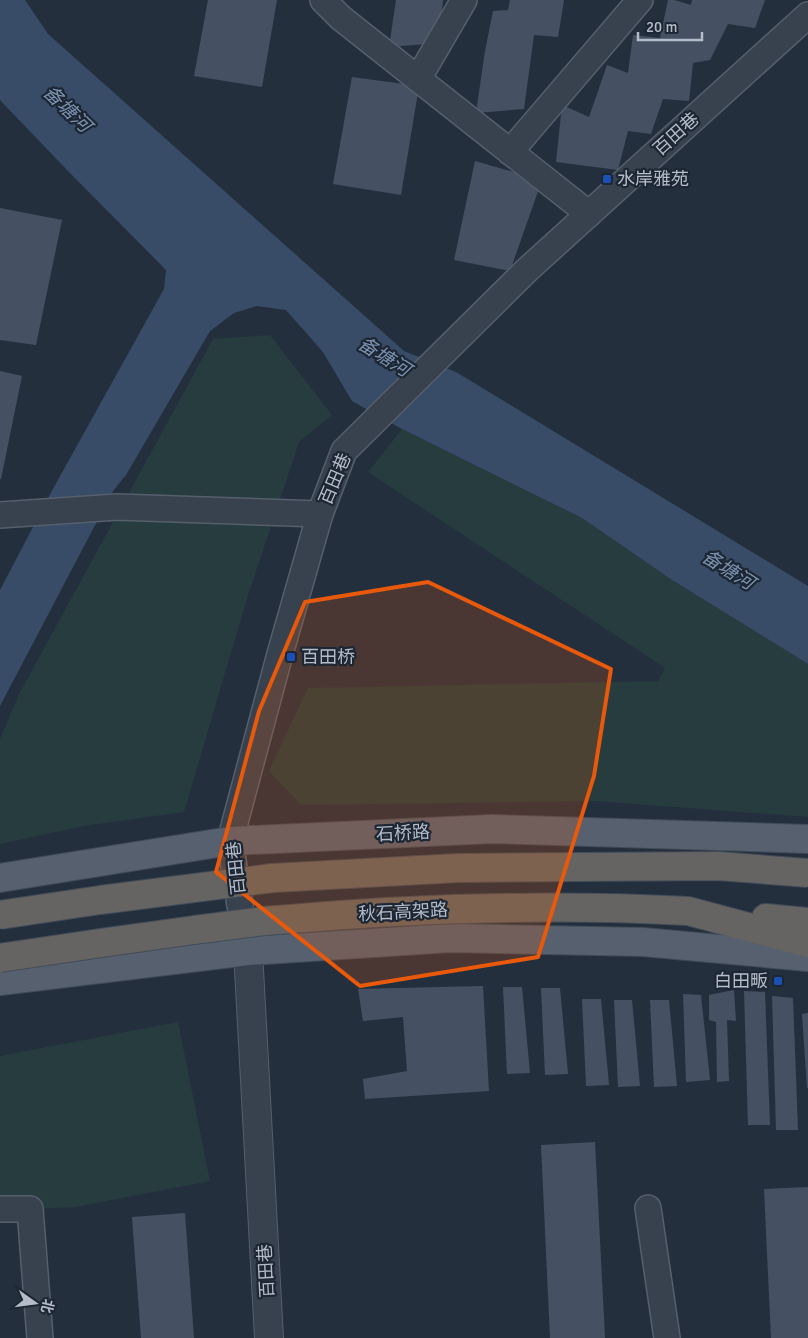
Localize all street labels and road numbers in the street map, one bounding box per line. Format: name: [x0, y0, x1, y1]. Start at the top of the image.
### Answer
street label: 百田巷: [649, 108, 703, 160]
street label: 百田巷: [314, 450, 356, 508]
street label: 石桥路: [375, 821, 431, 845]
street label: 百田巷: [222, 840, 250, 896]
street label: 秋石高架路: [357, 899, 449, 925]
street label: 百田巷: [254, 1243, 278, 1299]

